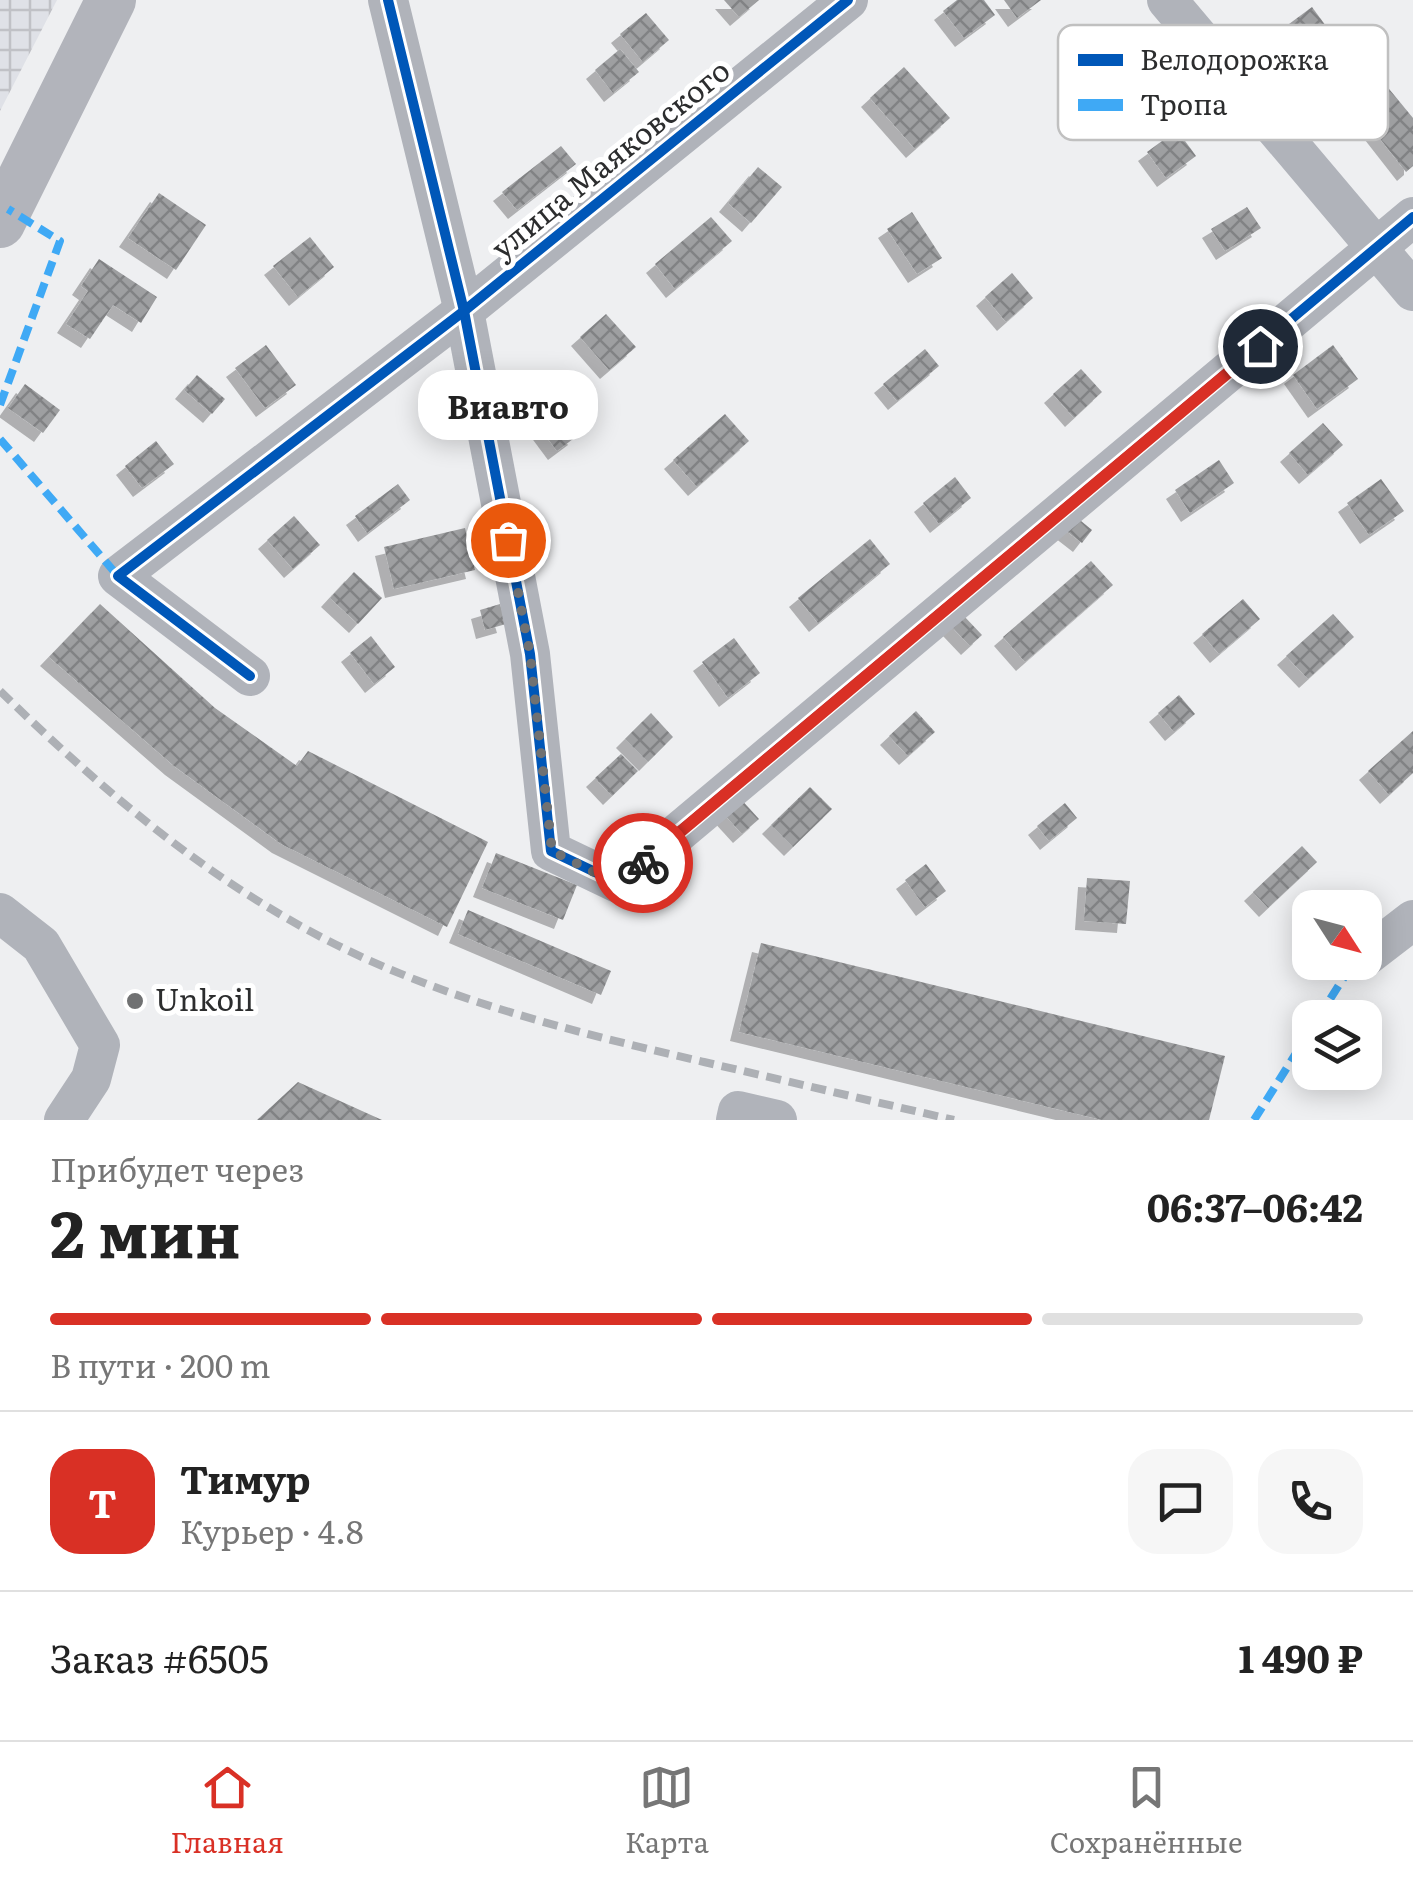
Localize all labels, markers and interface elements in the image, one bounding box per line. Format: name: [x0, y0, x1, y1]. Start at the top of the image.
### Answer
legend: [1058, 25, 1388, 140]
text: Велодорожка: [1140, 37, 1329, 79]
street label: улица Маяковского: [480, 47, 738, 268]
text: Тропа: [1140, 82, 1227, 124]
pin: [1218, 304, 1303, 389]
icon: home: [1233, 319, 1288, 374]
callout: Виавто: [418, 370, 598, 440]
text: Виавто: [447, 381, 569, 429]
pin: [466, 498, 551, 583]
icon: bag: [481, 513, 536, 568]
courier: [593, 813, 693, 913]
icon: bike: [616, 836, 671, 891]
north arrow: [1292, 890, 1382, 980]
map controls: [1292, 890, 1382, 1090]
place label: Unkoil: [155, 976, 254, 1020]
marker: Unkoil: [124, 990, 146, 1012]
button: layers: [1292, 1000, 1382, 1090]
text: Прибудет через: [50, 1144, 304, 1192]
text: 06:37–06:42: [1147, 1177, 1363, 1234]
text: 2 мин: [50, 1181, 241, 1278]
text: В пути · 200 m: [50, 1340, 271, 1388]
text: Тимур: [180, 1449, 311, 1506]
button: chat: [1128, 1449, 1233, 1554]
button: phone: [1258, 1449, 1363, 1554]
text: Т: [88, 1473, 117, 1530]
text: Курьер · 4.8: [180, 1506, 364, 1554]
text: Заказ #6505: [50, 1628, 269, 1685]
text: 1 490 ₽: [1238, 1628, 1363, 1685]
tab: Главная: [171, 1760, 284, 1862]
tab: Карта: [625, 1760, 709, 1862]
tab: Сохранённые: [1050, 1760, 1242, 1862]

